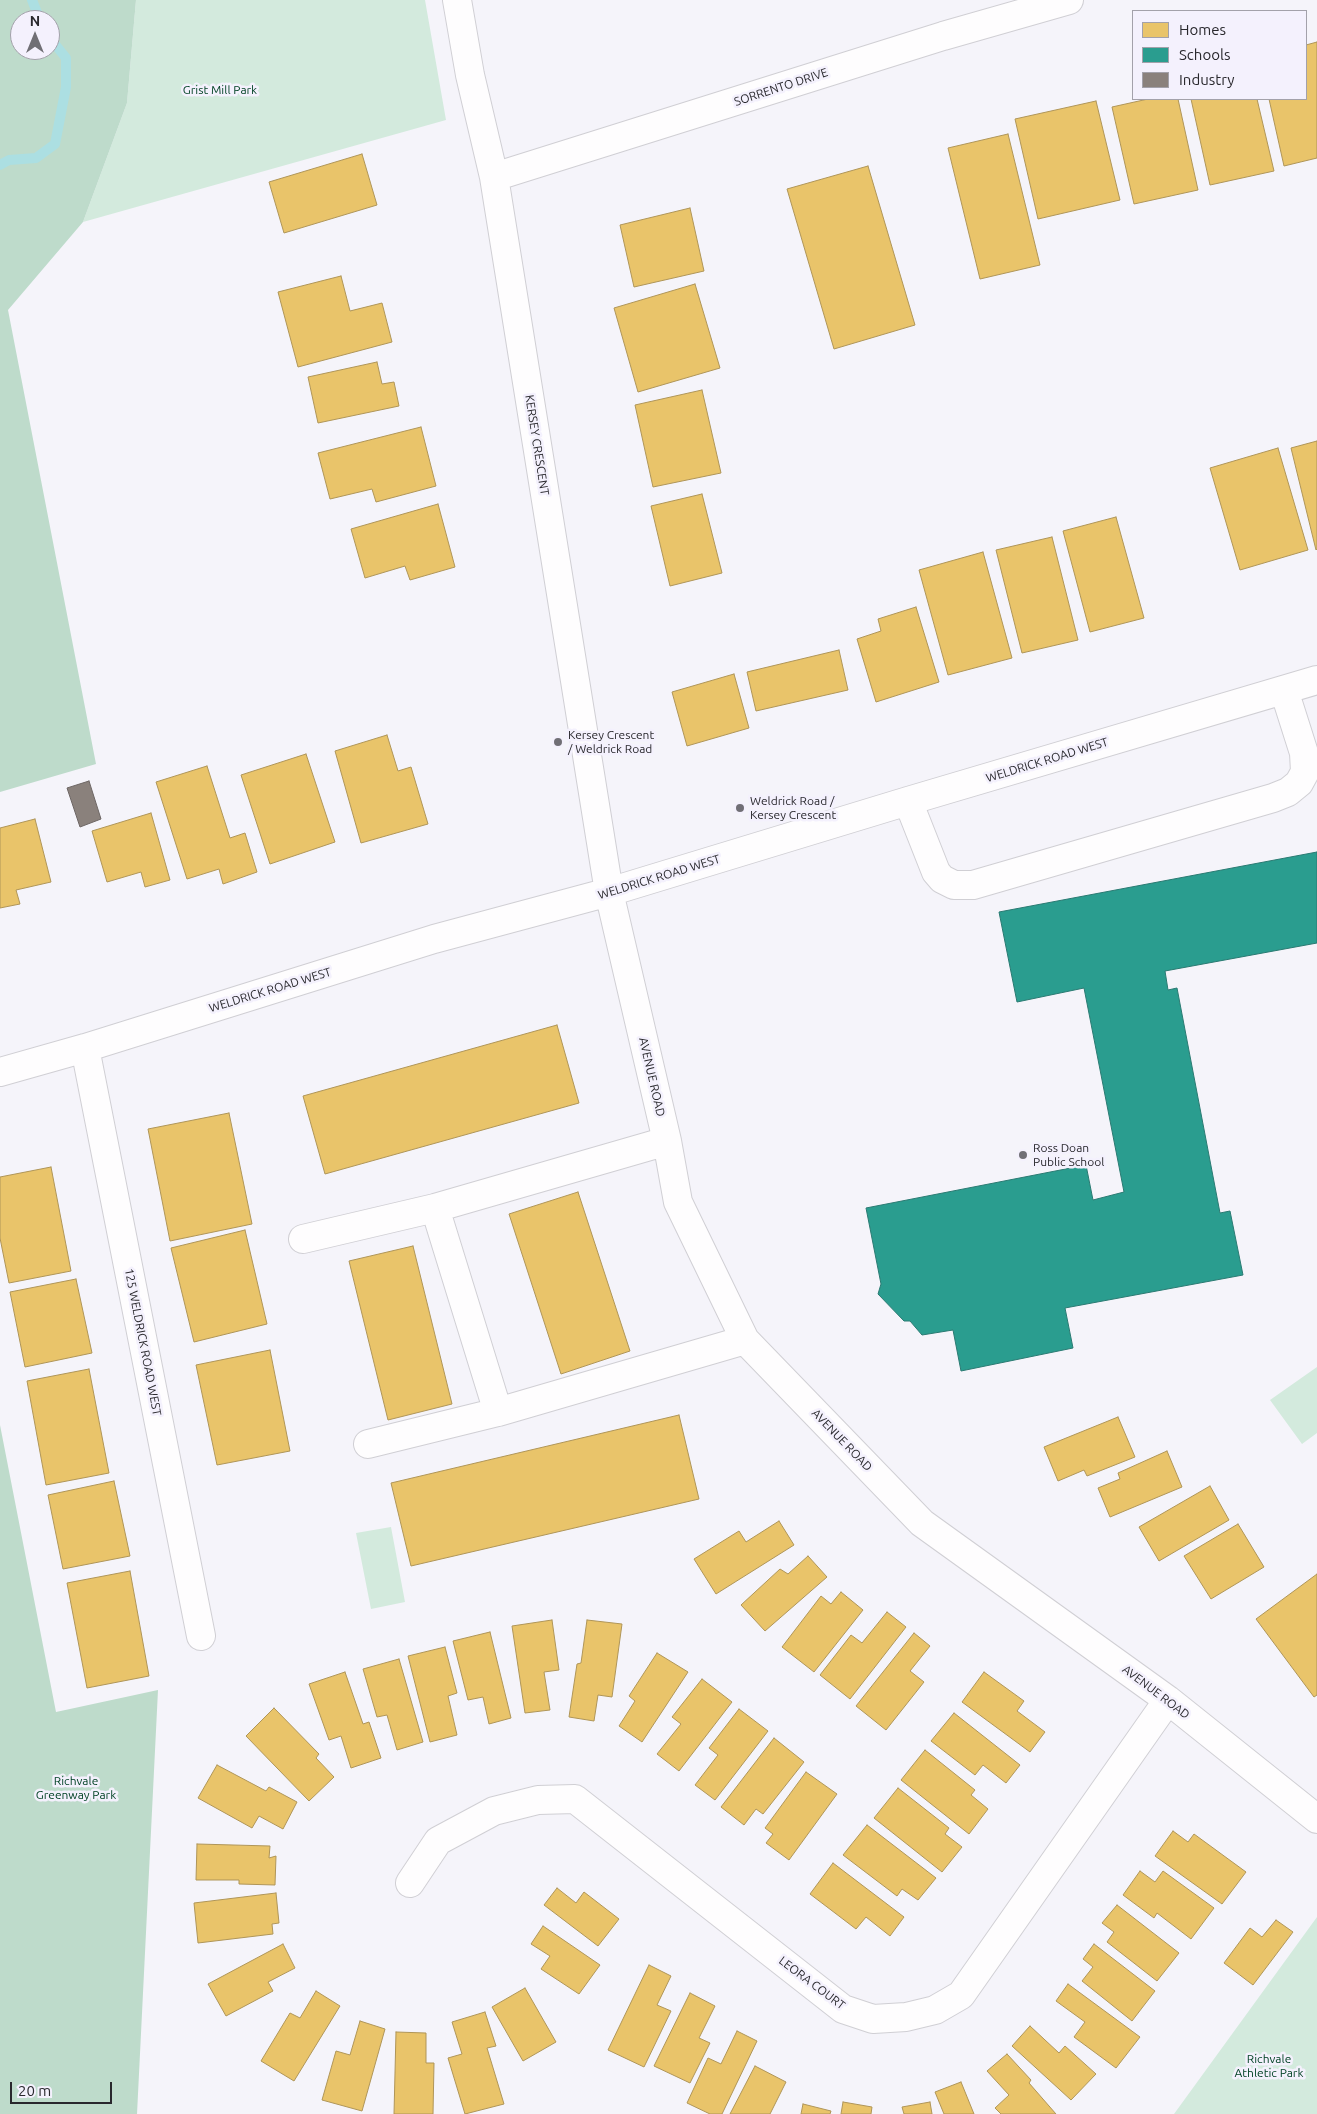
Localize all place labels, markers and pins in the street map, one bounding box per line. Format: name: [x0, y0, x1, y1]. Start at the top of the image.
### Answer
place label: Kersey Crescent / Weldrick Road: [568, 728, 654, 756]
marker: Kersey Crescent / Weldrick Road: [552, 736, 564, 748]
place label: Weldrick Road / Kersey Crescent: [750, 794, 836, 822]
marker: Weldrick Road / Kersey Crescent: [734, 802, 746, 814]
place label: Ross Doan Public School: [1033, 1141, 1104, 1169]
marker: Ross Doan Public School: [1017, 1149, 1029, 1161]

